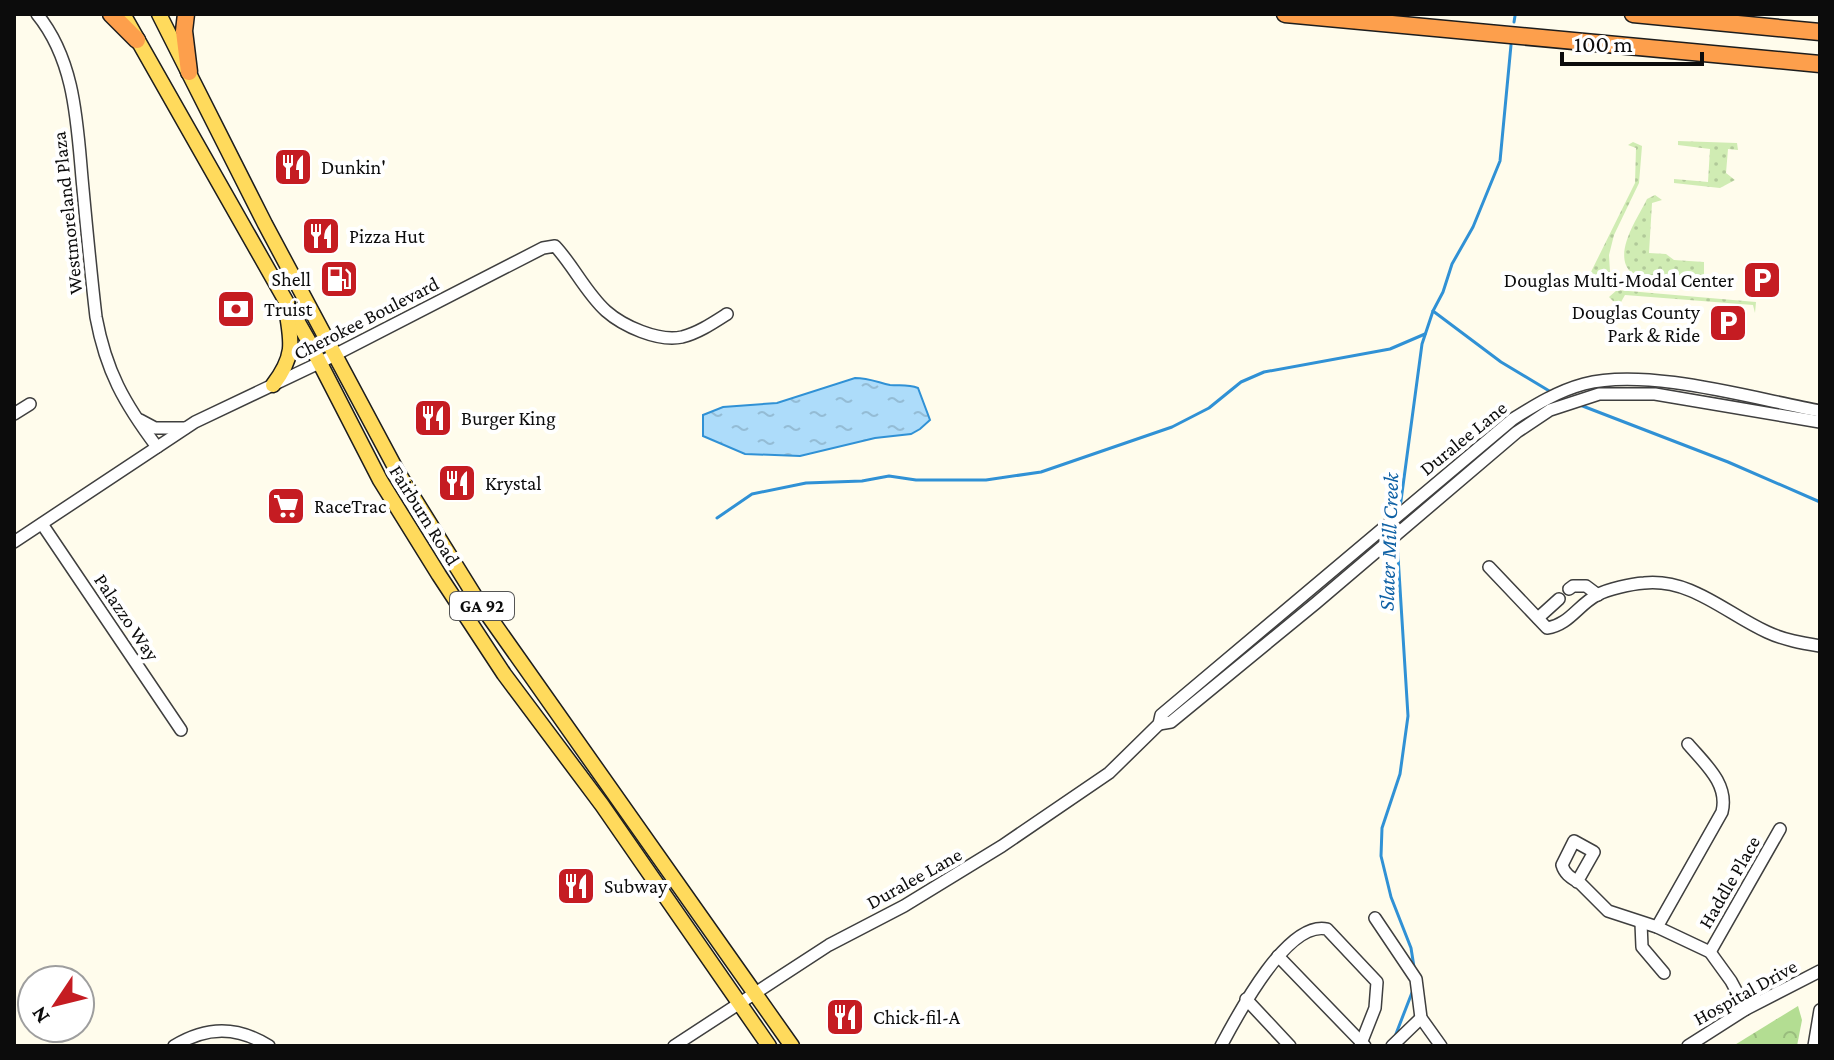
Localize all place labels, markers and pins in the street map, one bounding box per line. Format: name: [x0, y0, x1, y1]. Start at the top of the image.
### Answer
restaurant icon: Dunkin': [272, 146, 314, 188]
place label: Dunkin': [321, 156, 386, 178]
restaurant icon: Pizza Hut: [300, 215, 342, 257]
place label: Pizza Hut: [349, 225, 425, 247]
fuel station icon: Shell: [318, 258, 360, 300]
parking icon: Douglas Multi-Modal Center: [1741, 259, 1783, 301]
place label: Shell: [272, 268, 311, 290]
place label: Douglas Multi-Modal Center: [1504, 269, 1734, 292]
bank icon: Truist: [215, 288, 257, 330]
place label: Truist: [264, 298, 313, 320]
place label: Douglas County Park & Ride: [1572, 301, 1701, 346]
parking icon: Douglas County Park & Ride: [1707, 302, 1749, 344]
restaurant icon: Burger King: [412, 397, 454, 439]
place label: Burger King: [461, 407, 556, 430]
restaurant icon: Krystal: [436, 462, 478, 504]
place label: Krystal: [485, 472, 542, 495]
supermarket icon: RaceTrac: [265, 485, 307, 527]
place label: RaceTrac: [314, 495, 387, 517]
restaurant icon: Subway: [555, 865, 597, 907]
place label: Subway: [604, 875, 668, 898]
restaurant icon: Chick-fil-A: [824, 996, 866, 1038]
place label: Chick-fil-A: [873, 1006, 961, 1028]

